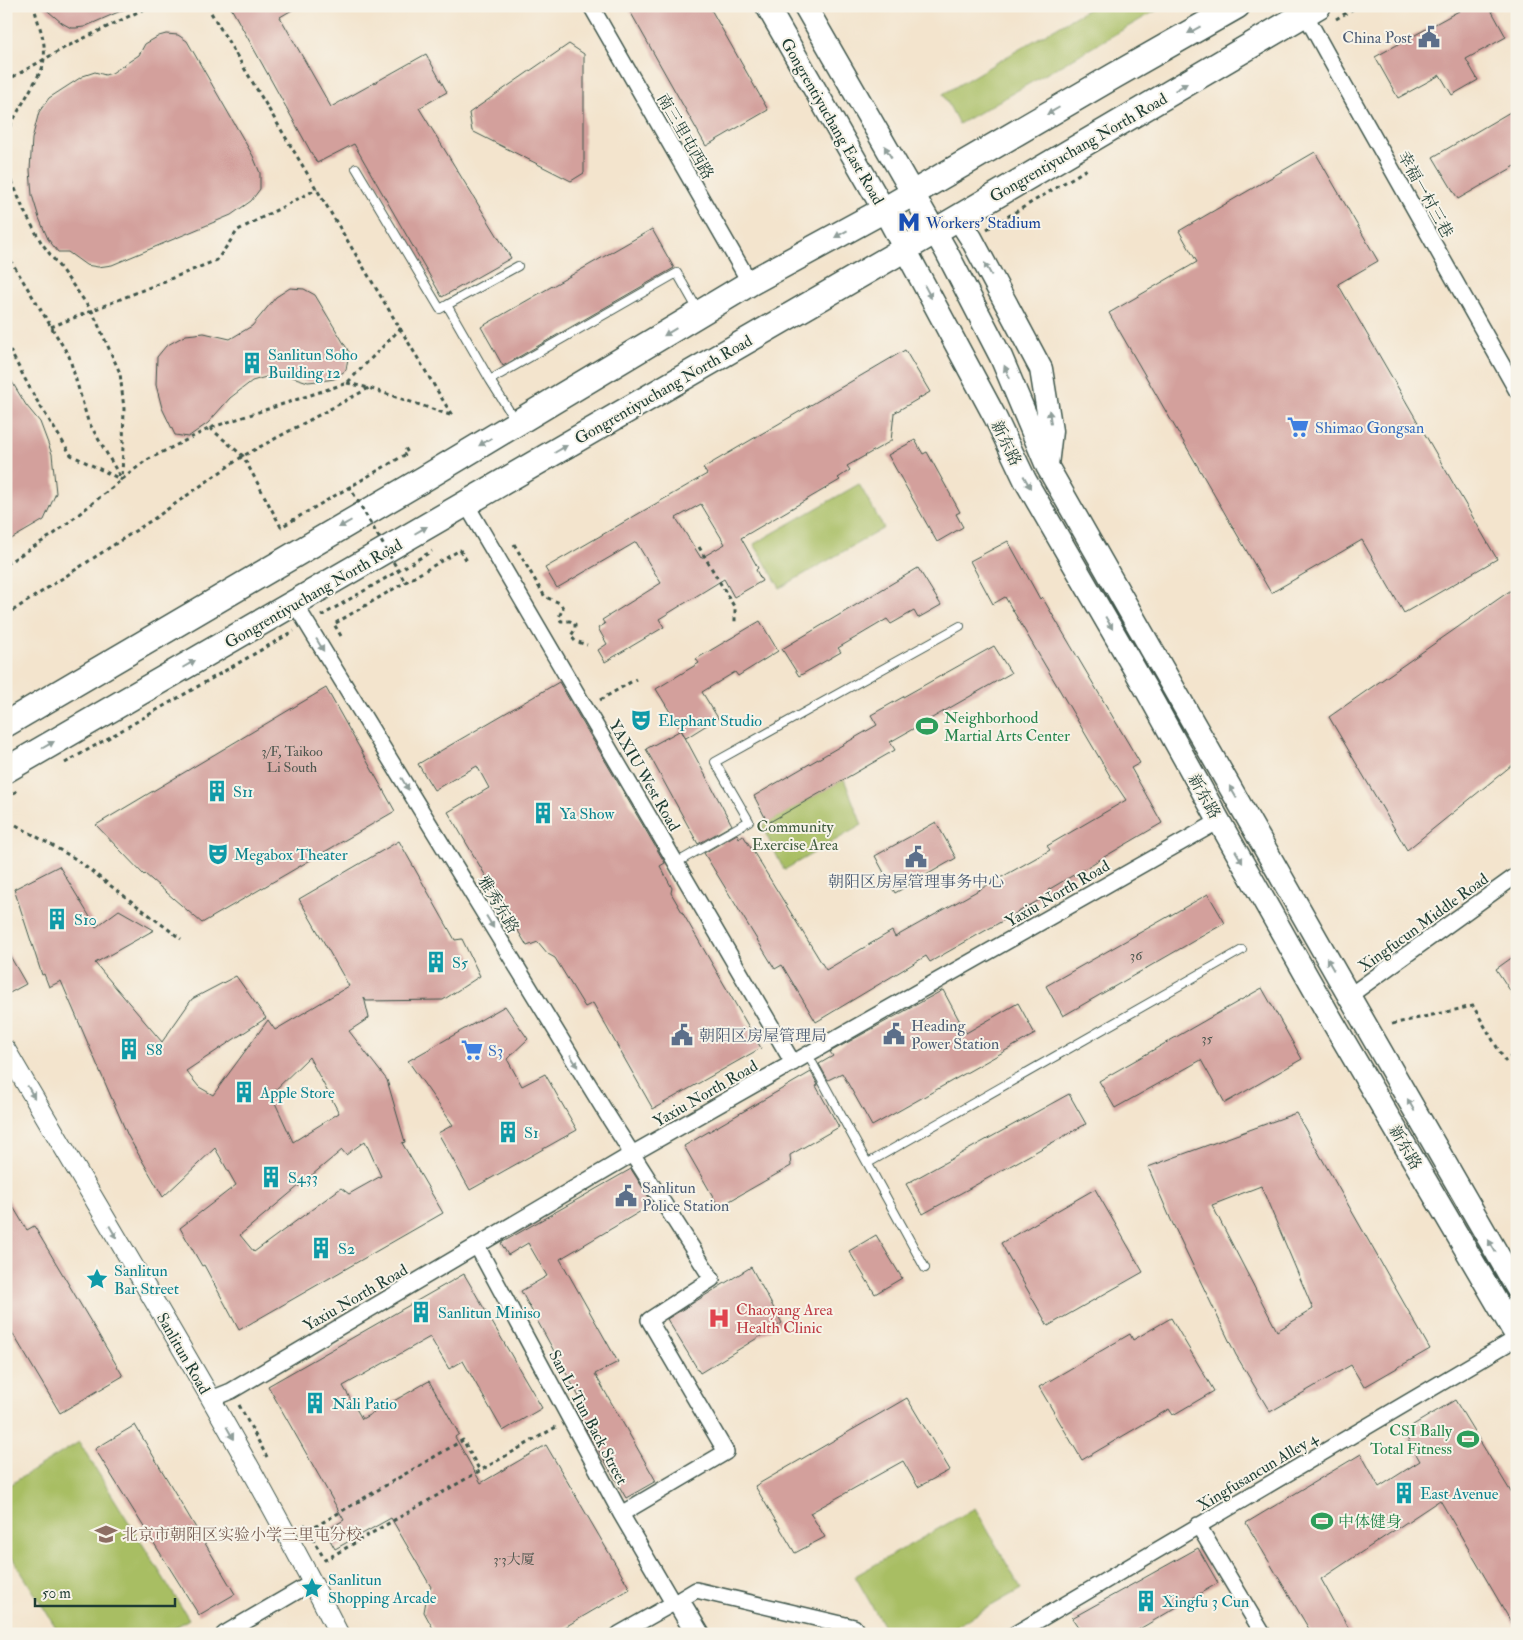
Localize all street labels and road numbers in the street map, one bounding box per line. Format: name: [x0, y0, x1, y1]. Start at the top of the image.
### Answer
street label: Gongrentiyuchang East Road: [776, 35, 888, 209]
street label: Gongrentiyuchang North Road: [986, 89, 1171, 207]
street label: 南三里屯西路: [652, 90, 718, 183]
street label: 幸福一村三巷: [1393, 148, 1457, 241]
street label: Gongrentiyuchang North Road: [571, 331, 756, 449]
street label: 新东路: [987, 417, 1026, 469]
street label: Gongrentiyuchang North Road: [221, 535, 406, 653]
street label: YAXIU West Road: [604, 716, 684, 835]
street label: 新东路: [1184, 771, 1225, 822]
street label: Yaxiu North Road: [1002, 856, 1113, 932]
street label: Xingfucun Middle Road: [1355, 869, 1493, 977]
street label: 雅秀东路: [473, 872, 523, 937]
street label: Yaxiu North Road: [650, 1056, 761, 1132]
street label: 新东路: [1384, 1122, 1426, 1173]
street label: Yaxiu North Road: [300, 1260, 411, 1336]
street label: Sanlitun Road: [152, 1309, 214, 1398]
street label: San Li Tun Back Street: [544, 1347, 632, 1488]
street label: Xingfusancun Alley 4: [1194, 1427, 1323, 1516]

